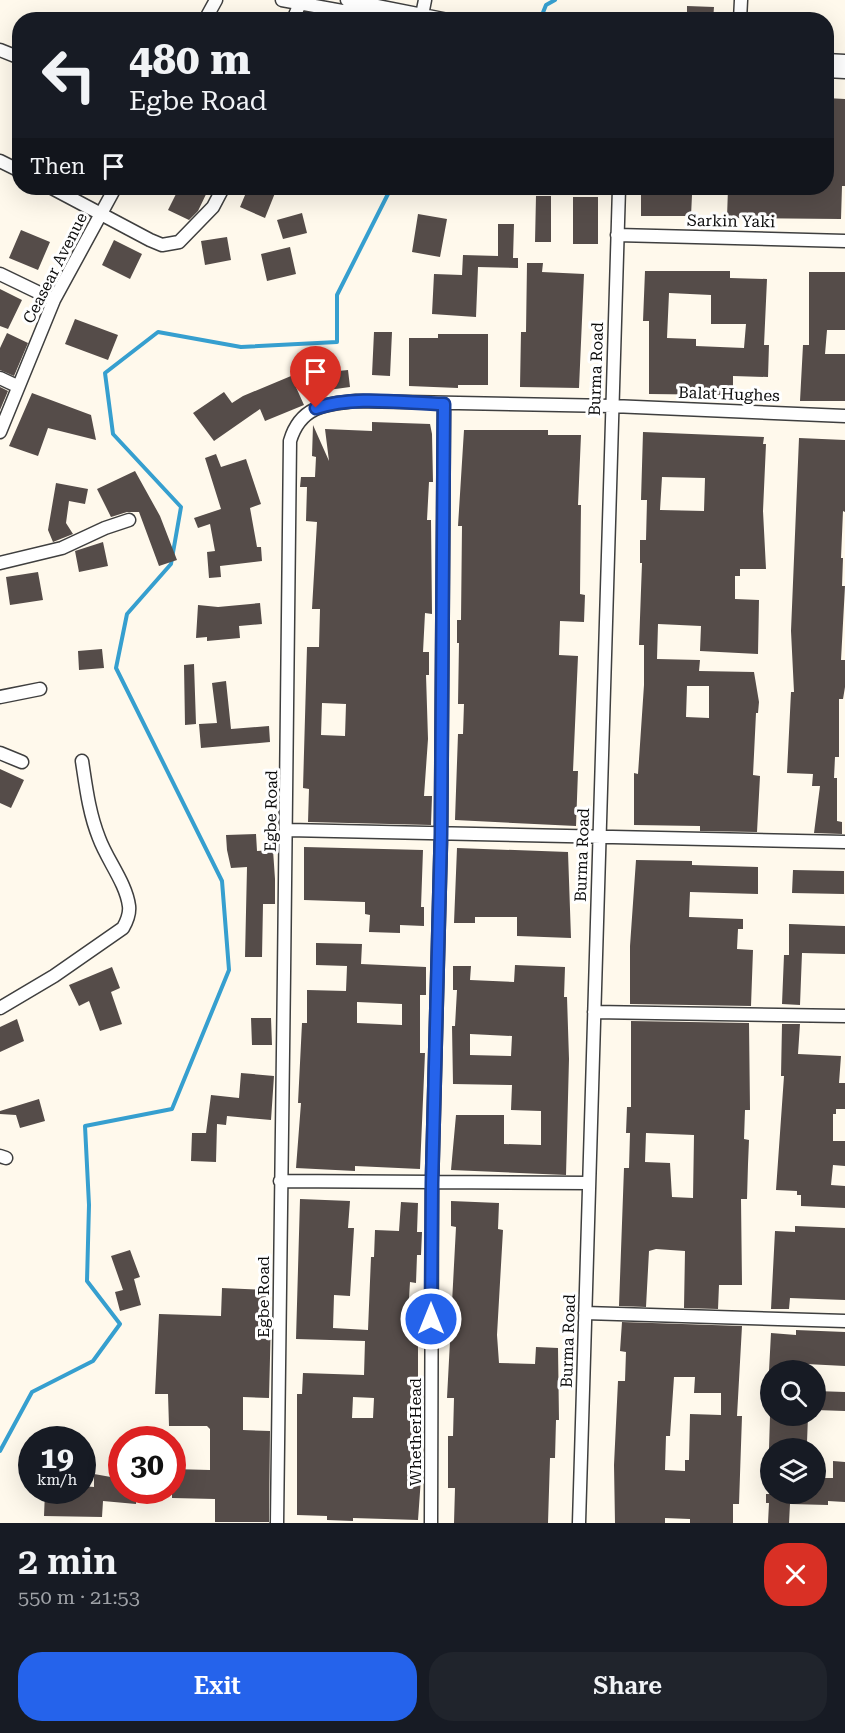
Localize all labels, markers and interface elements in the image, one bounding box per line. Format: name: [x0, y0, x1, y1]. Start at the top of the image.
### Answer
text: 480 m: [129, 35, 251, 84]
icon: left: [30, 36, 108, 114]
text: Egbe Road: [129, 85, 267, 117]
icon: arrive: [97, 150, 130, 183]
text: Then: [30, 154, 85, 179]
street label: Ceasear Avenue: [19, 209, 91, 327]
street label: Sarkin Yaki: [687, 211, 775, 231]
street label: Burma Road: [585, 322, 607, 416]
pin: [290, 346, 341, 408]
icon: arrive: [299, 355, 332, 388]
street label: Balat Hughes: [678, 383, 781, 405]
street label: Egbe Road: [261, 770, 281, 852]
street label: Burma Road: [571, 808, 593, 902]
street label: Egbe Road: [254, 1256, 273, 1338]
position arrow: [399, 1287, 463, 1351]
street label: Burma Road: [557, 1294, 579, 1388]
map controls: [760, 1360, 826, 1504]
button: search: [760, 1360, 826, 1426]
street label: WhetherHead: [406, 1378, 425, 1486]
speed limit sign: 30: [108, 1426, 186, 1504]
button: layers: [760, 1438, 826, 1504]
text: 19: [40, 1440, 74, 1475]
text: km/h: [37, 1471, 77, 1489]
text: 2 min: [18, 1541, 117, 1583]
button: close: [764, 1543, 827, 1606]
text: 550 m · 21:53: [18, 1585, 140, 1609]
button: Exit: [18, 1652, 417, 1721]
button: Share: [429, 1652, 827, 1721]

